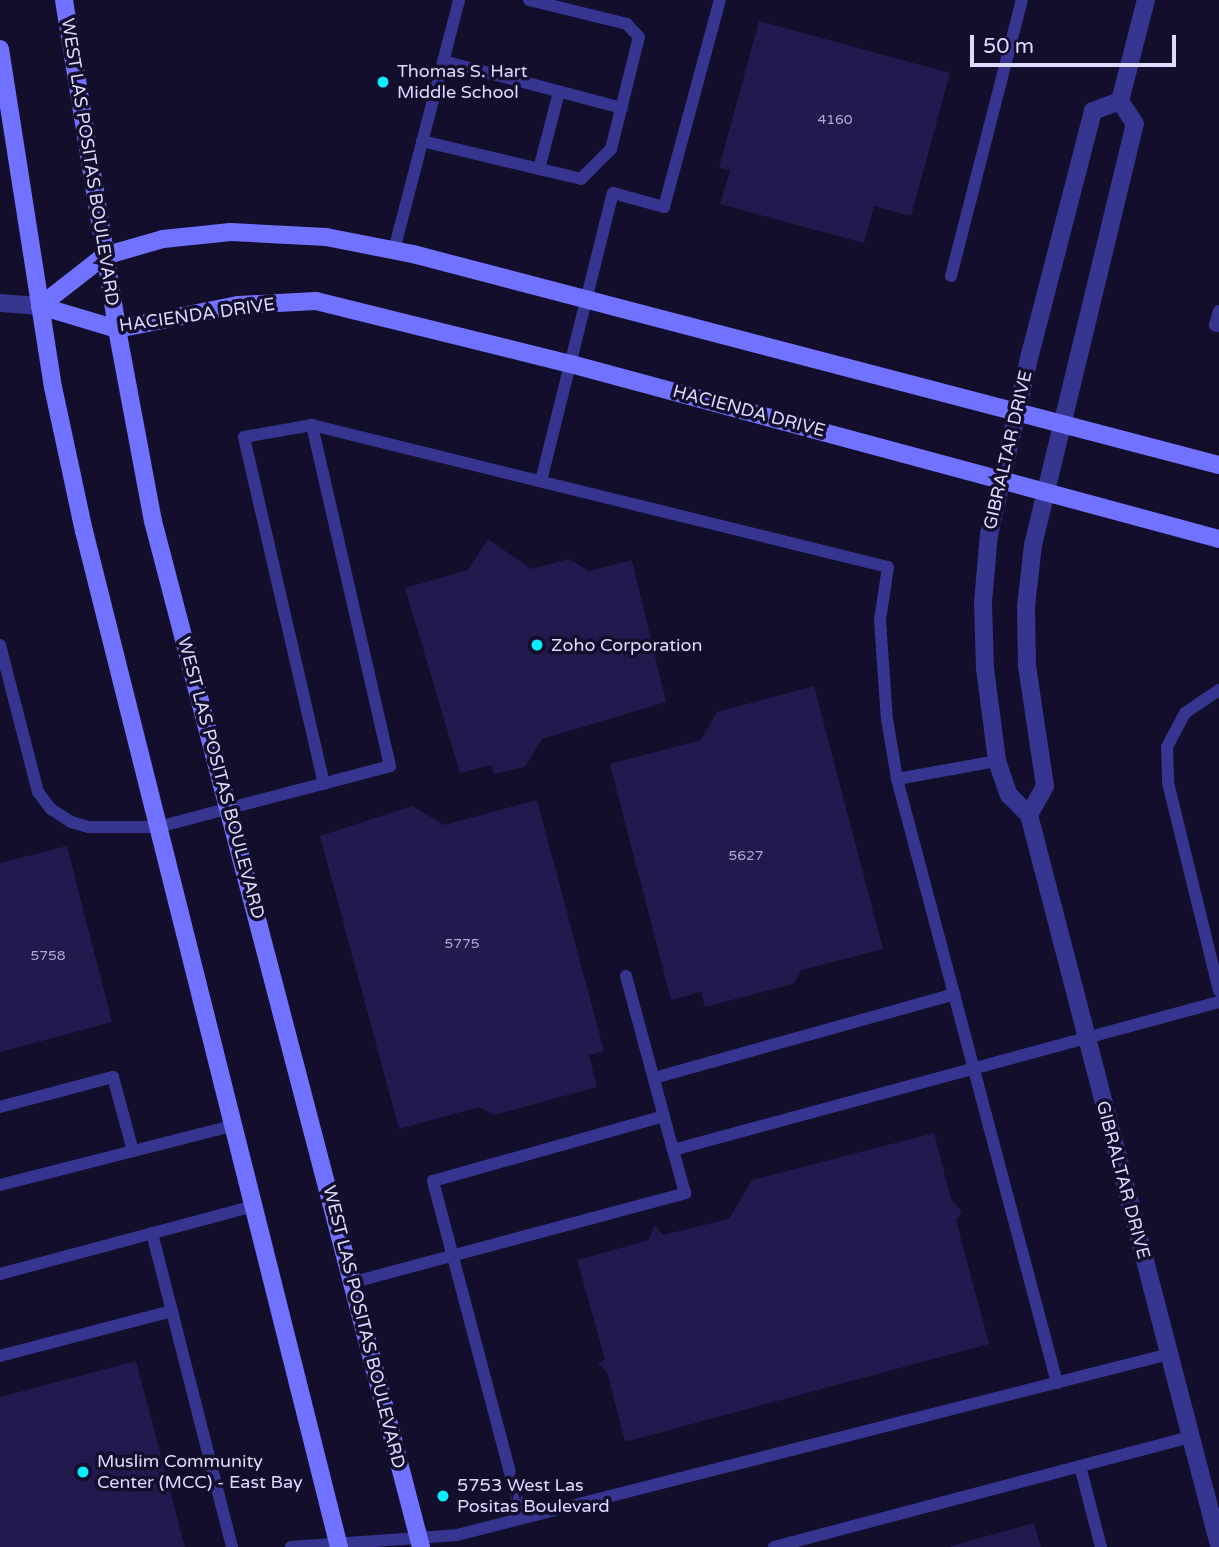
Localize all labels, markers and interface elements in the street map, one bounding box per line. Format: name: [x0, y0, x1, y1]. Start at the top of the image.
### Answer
street label: WEST LAS POSITAS BOULEVARD: [57, 17, 123, 307]
scale bar: [974, 21, 1180, 65]
text: 50 m: [983, 34, 1034, 59]
place label: Thomas S. Hart Middle School: [397, 61, 528, 104]
marker: Thomas S. Hart Middle School: [375, 74, 391, 90]
house number: 4160: [817, 112, 853, 128]
street label: HACIENDA DRIVE: [118, 293, 276, 337]
street label: GIBRALTAR DRIVE: [979, 368, 1037, 532]
street label: HACIENDA DRIVE: [670, 380, 828, 442]
place label: Zoho Corporation: [551, 634, 702, 656]
street label: WEST LAS POSITAS BOULEVARD: [173, 635, 269, 921]
marker: Zoho Corporation: [529, 637, 545, 653]
house number: 5627: [728, 848, 764, 864]
house number: 5775: [444, 936, 480, 952]
house number: 5758: [30, 948, 66, 964]
street label: GIBRALTAR DRIVE: [1092, 1099, 1154, 1261]
street label: WEST LAS POSITAS BOULEVARD: [318, 1183, 410, 1471]
place label: Muslim Community Center (MCC) - East Bay: [97, 1451, 303, 1494]
marker: Muslim Community Center (MCC) - East Bay: [75, 1464, 91, 1480]
place label: 5753 West Las Positas Boulevard: [457, 1475, 610, 1518]
marker: 5753 West Las Positas Boulevard: [435, 1488, 451, 1504]

